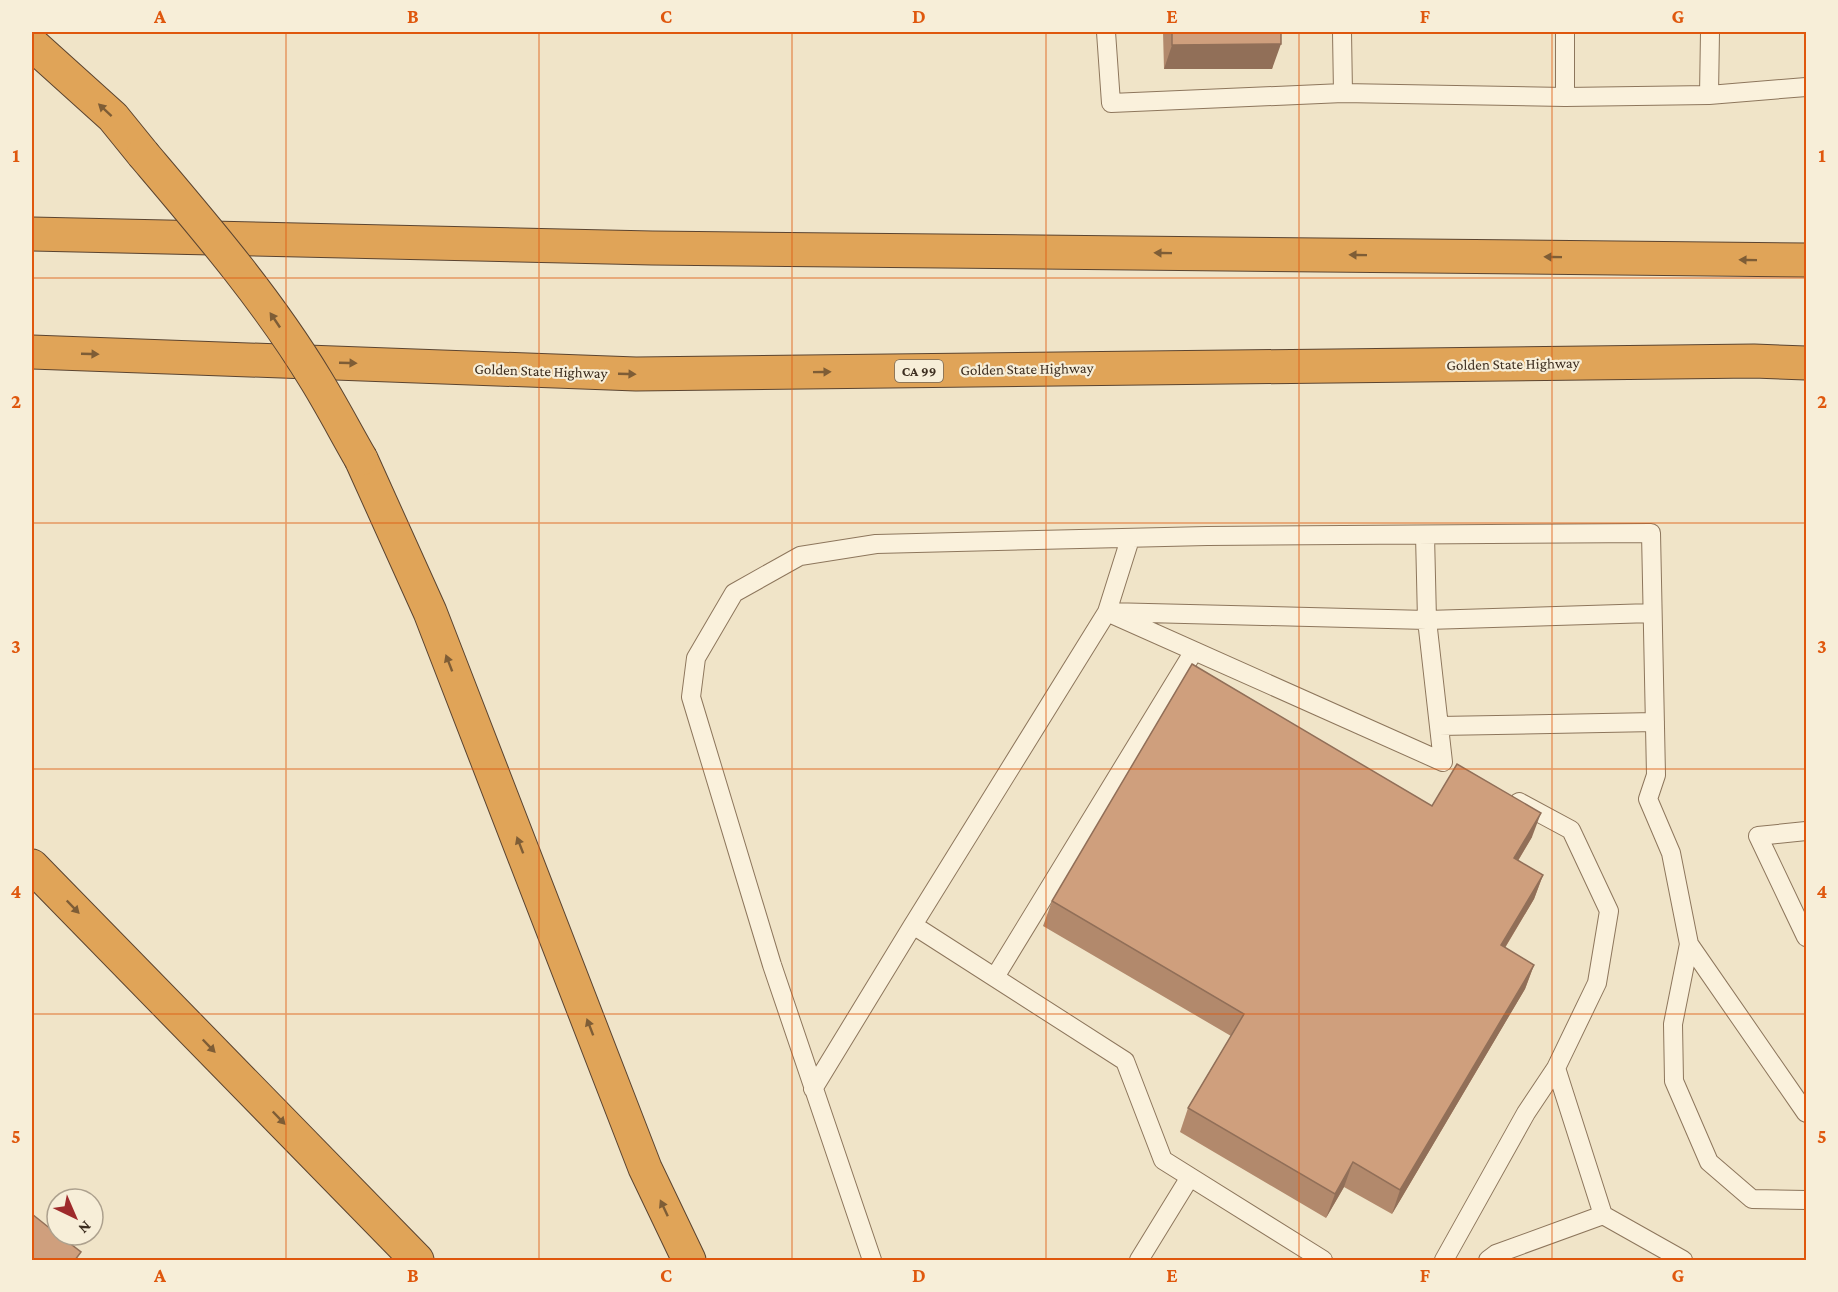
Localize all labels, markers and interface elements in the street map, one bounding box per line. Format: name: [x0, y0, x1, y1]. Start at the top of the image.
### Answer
text: A: [153, 5, 167, 27]
text: B: [407, 5, 419, 27]
text: C: [660, 5, 672, 27]
text: D: [912, 5, 926, 27]
text: E: [1166, 5, 1178, 27]
text: F: [1420, 5, 1431, 27]
text: G: [1672, 5, 1685, 27]
one-way arrow: [97, 103, 112, 117]
text: 1: [12, 144, 20, 166]
text: 1: [1818, 144, 1826, 166]
one-way arrow: [1154, 248, 1173, 258]
one-way arrow: [1349, 251, 1368, 260]
one-way arrow: [1544, 253, 1563, 262]
one-way arrow: [1739, 255, 1758, 264]
one-way arrow: [270, 312, 281, 328]
one-way arrow: [80, 350, 99, 359]
street label: Golden State Highway: [1446, 355, 1580, 374]
one-way arrow: [338, 359, 357, 368]
road number: CA 99: [895, 360, 943, 382]
street label: Golden State Highway: [960, 360, 1094, 379]
street label: Golden State Highway: [474, 361, 608, 382]
one-way arrow: [812, 367, 831, 377]
one-way arrow: [617, 369, 636, 378]
text: 2: [11, 390, 21, 412]
text: 2: [1817, 390, 1827, 412]
text: 3: [11, 635, 21, 657]
text: 3: [1817, 635, 1827, 657]
one-way arrow: [444, 654, 454, 672]
one-way arrow: [515, 836, 524, 854]
text: 4: [11, 880, 22, 902]
text: 4: [1817, 880, 1828, 902]
one-way arrow: [65, 900, 79, 914]
one-way arrow: [585, 1018, 595, 1036]
one-way arrow: [202, 1039, 216, 1053]
one-way arrow: [272, 1110, 286, 1125]
text: 5: [11, 1125, 21, 1147]
text: 5: [1817, 1125, 1827, 1147]
north arrow: [45, 1187, 105, 1247]
one-way arrow: [659, 1199, 668, 1216]
text: N: [75, 1218, 95, 1237]
text: A: [153, 1264, 167, 1286]
text: B: [407, 1264, 419, 1286]
text: C: [660, 1264, 672, 1286]
text: D: [912, 1264, 926, 1286]
text: E: [1166, 1264, 1178, 1286]
text: F: [1420, 1264, 1431, 1286]
text: G: [1672, 1264, 1685, 1286]

